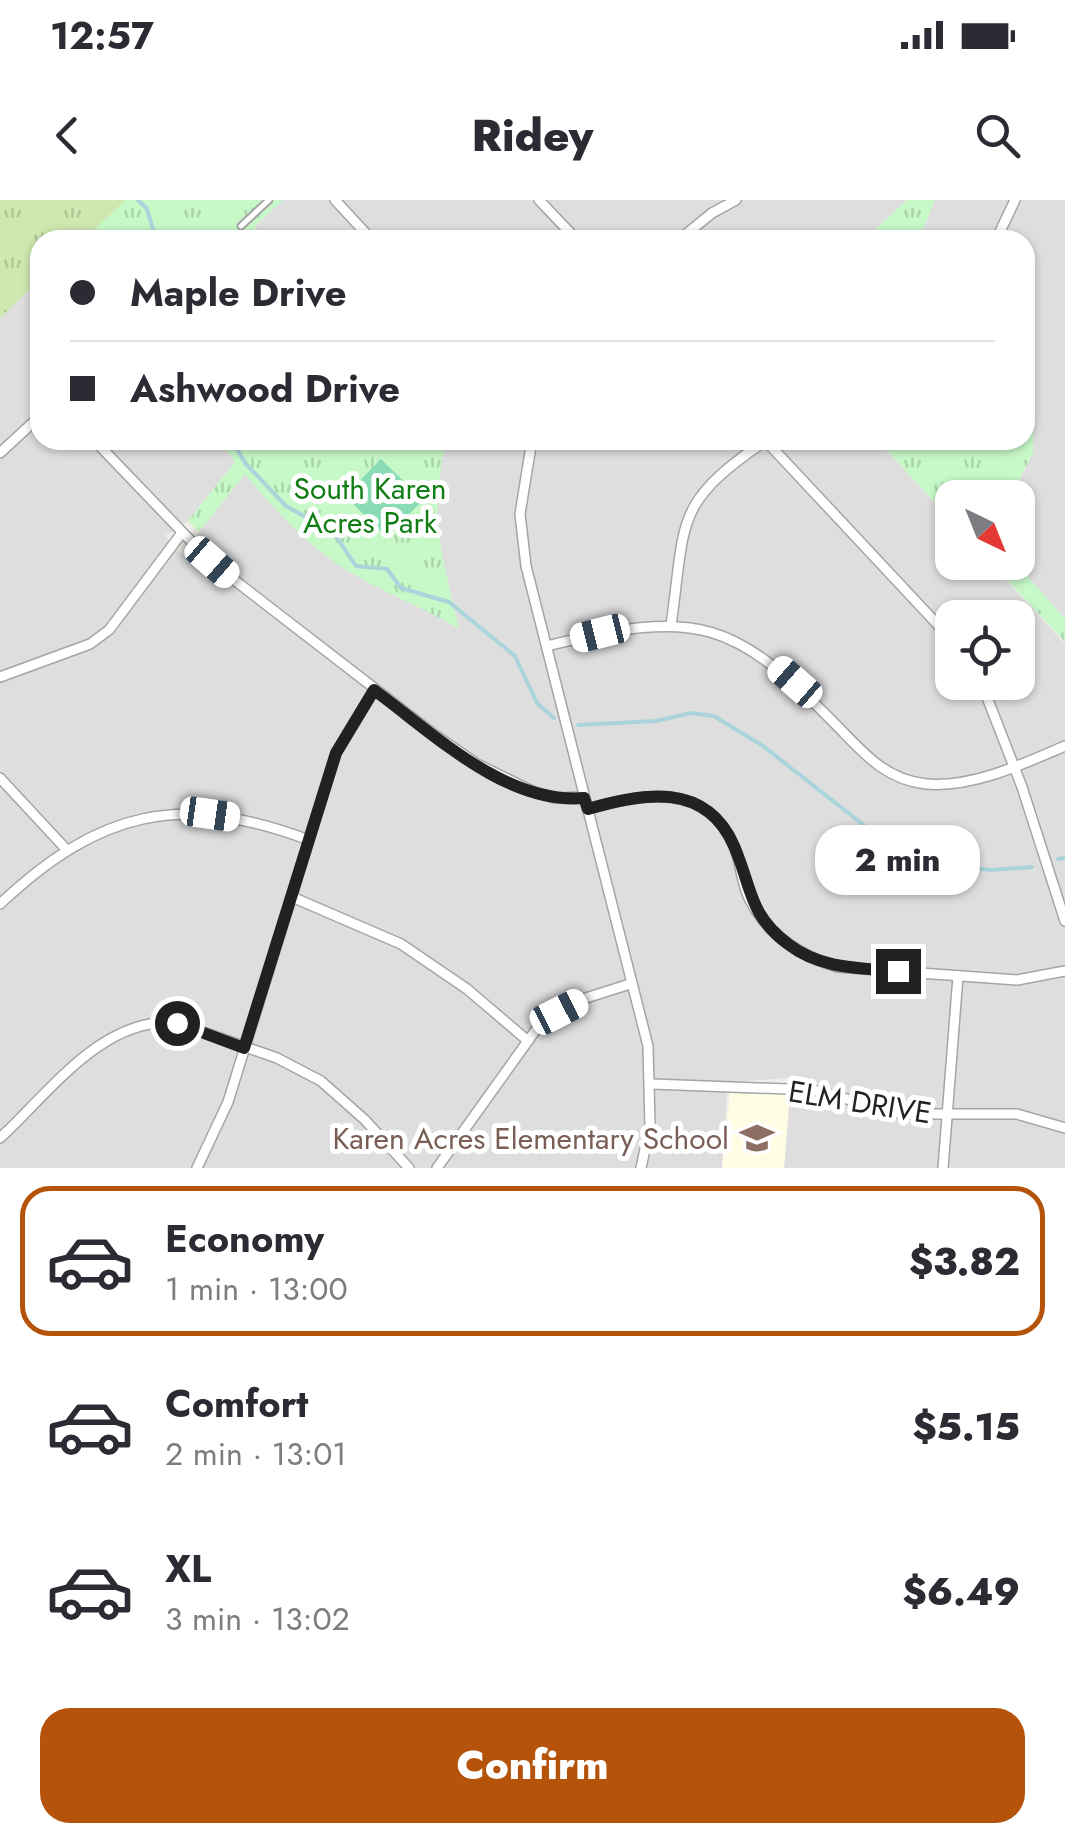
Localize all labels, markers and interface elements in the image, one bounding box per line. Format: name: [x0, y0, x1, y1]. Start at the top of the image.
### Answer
text: 12:57: [50, 8, 154, 63]
text: Ridey: [472, 103, 593, 168]
icon: back: [40, 108, 95, 163]
icon: search: [970, 108, 1025, 163]
text: Maple Drive: [130, 265, 346, 320]
text: Ashwood Drive: [130, 361, 400, 416]
park label: South Karen Acres Park: [294, 467, 446, 544]
north arrow: [935, 480, 1035, 580]
map controls: [935, 480, 1035, 700]
car: [180, 531, 244, 593]
button: locate: [935, 600, 1035, 700]
car: [567, 611, 633, 655]
car: [763, 651, 827, 713]
car: [178, 795, 242, 833]
callout: 2 min: [816, 826, 980, 896]
text: 2 min: [855, 837, 940, 883]
route end: [876, 949, 921, 994]
car: [525, 985, 593, 1039]
route start: [155, 1001, 200, 1046]
street label: ELM DRIVE: [785, 1069, 935, 1135]
place label: Karen Acres Elementary School: [332, 1117, 729, 1160]
school or university icon: Karen Acres Elementary School: [738, 1119, 776, 1157]
text: Economy: [165, 1211, 324, 1266]
icon: car: [45, 1216, 135, 1306]
text: $3.82: [909, 1234, 1020, 1289]
text: 1 min · 13:00: [165, 1266, 348, 1312]
text: Comfort: [165, 1376, 308, 1431]
icon: car: [45, 1381, 135, 1471]
text: $5.15: [913, 1399, 1020, 1454]
text: 2 min · 13:01: [165, 1431, 347, 1477]
text: XL: [165, 1541, 211, 1596]
icon: car: [45, 1546, 135, 1636]
text: $6.49: [903, 1564, 1020, 1619]
text: 3 min · 13:02: [165, 1596, 350, 1642]
button: Confirm: [40, 1708, 1025, 1823]

